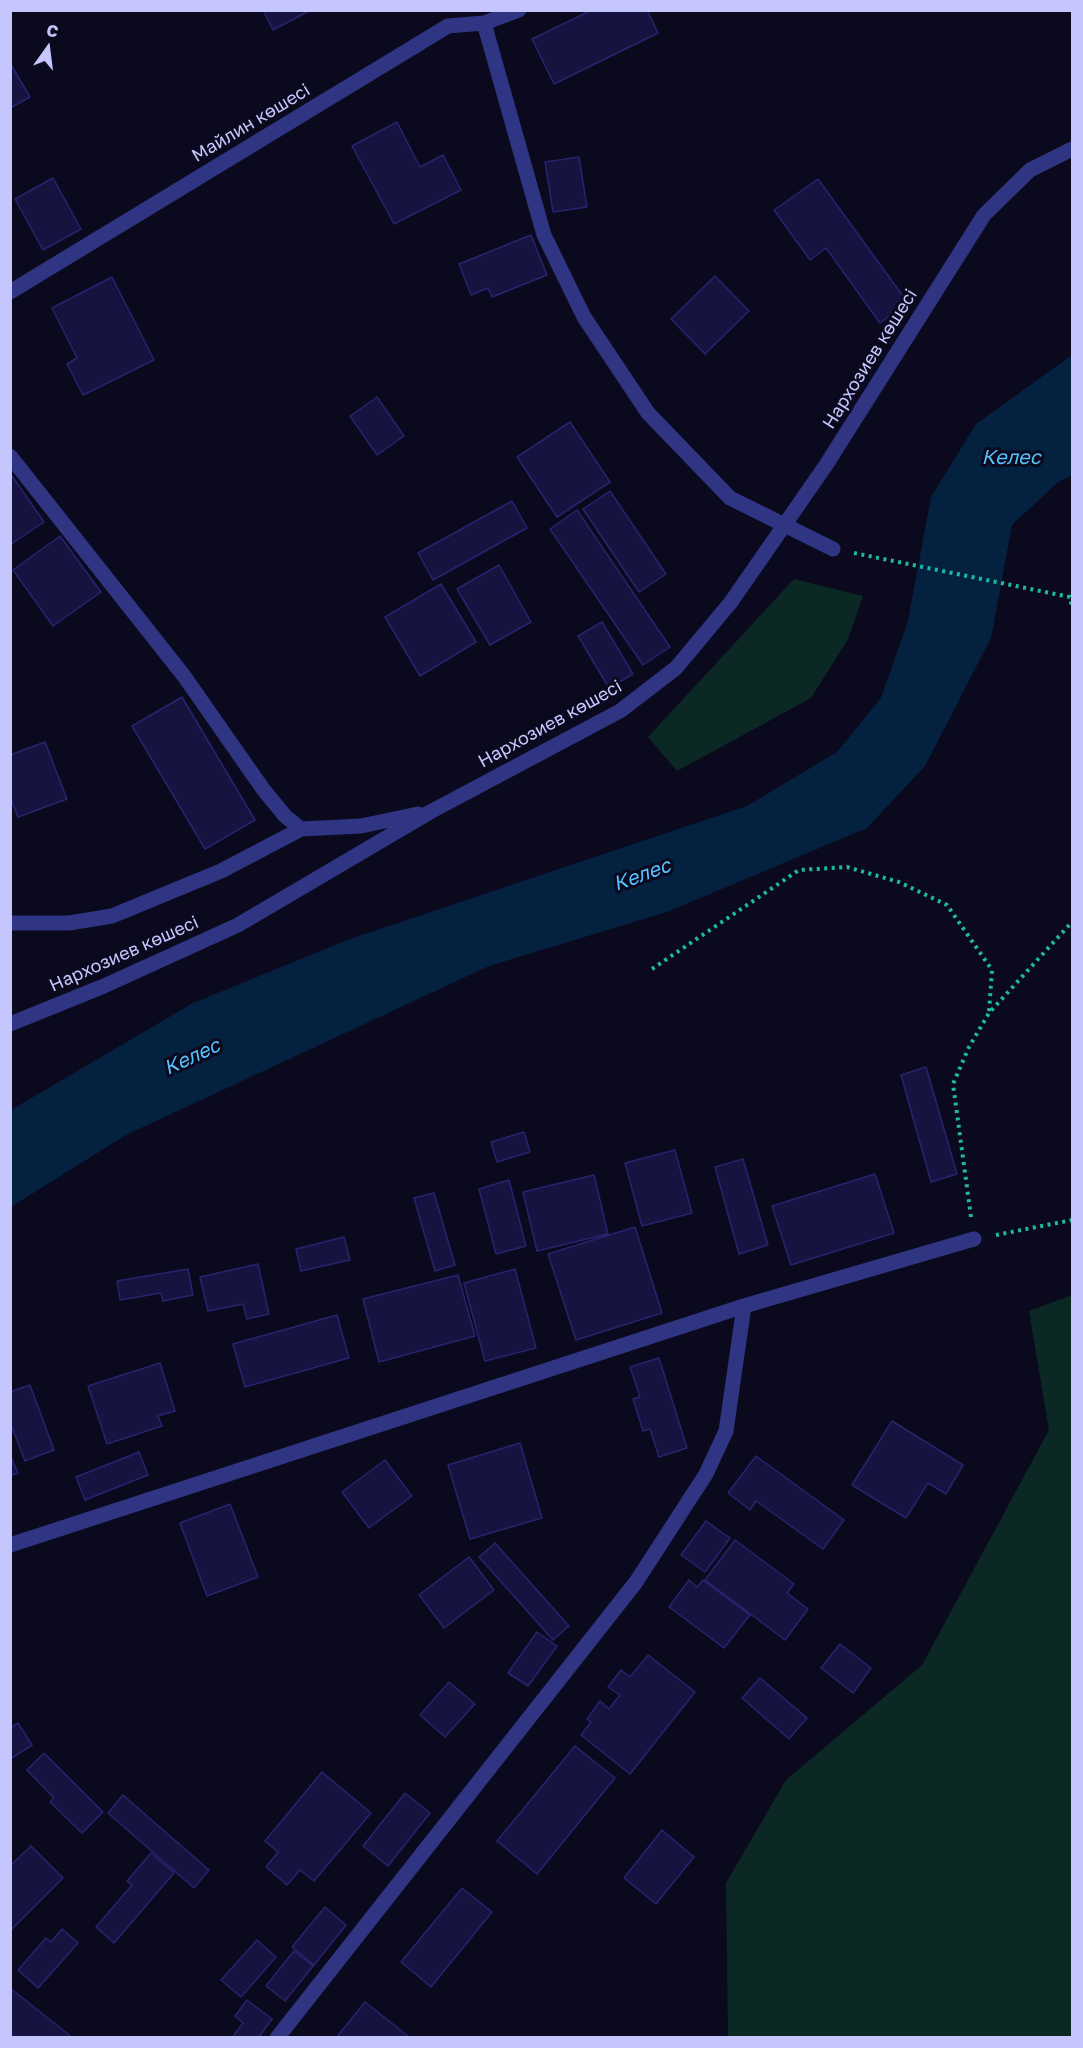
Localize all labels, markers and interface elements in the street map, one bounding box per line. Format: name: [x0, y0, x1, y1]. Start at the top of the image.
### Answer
north arrow: [18, 18, 78, 78]
text: С: [44, 19, 60, 42]
street label: Майлин көшесі: [188, 79, 314, 167]
street label: Нархозиев көшесі: [818, 285, 922, 433]
water label: Келес: [981, 446, 1041, 470]
street label: Нархозиев көшесі: [474, 676, 626, 772]
water label: Келес: [610, 854, 674, 896]
street label: Нархозиев көшесі: [46, 911, 202, 997]
water label: Келес: [160, 1034, 224, 1080]

